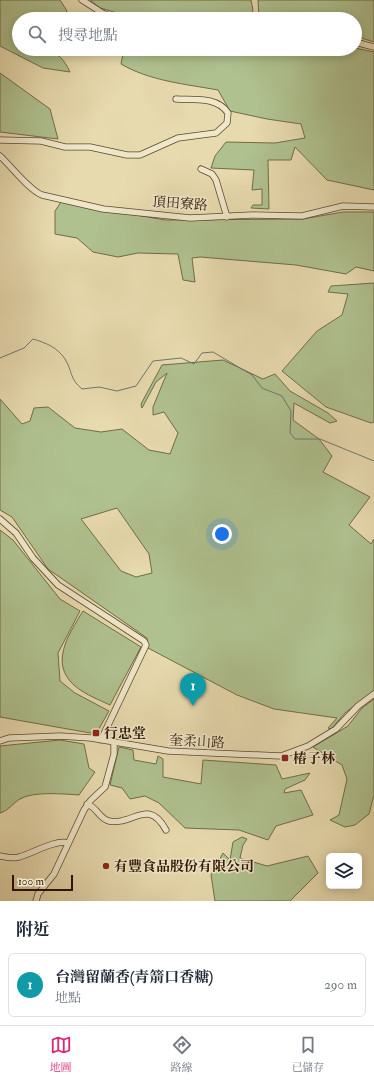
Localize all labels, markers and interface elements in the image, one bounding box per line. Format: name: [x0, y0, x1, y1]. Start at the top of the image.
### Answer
search box: [12, 12, 362, 56]
icon: search: [26, 23, 48, 45]
text: 搜尋地點: [58, 26, 118, 45]
street label: 頂田寮路: [151, 193, 208, 214]
your location: [212, 524, 232, 544]
pin: 1: [180, 673, 206, 706]
place label: 行忠堂: [104, 725, 146, 742]
marker: 行忠堂: [91, 728, 101, 738]
street label: 奎柔山路: [169, 732, 225, 751]
place label: 樁子林: [293, 750, 335, 767]
marker: 樁子林: [280, 753, 290, 763]
map controls: [326, 853, 362, 889]
button: layers: [326, 853, 362, 889]
place label: 有豐食品股份有限公司: [114, 858, 254, 875]
marker: 有豐食品股份有限公司: [101, 861, 111, 871]
scale bar: [12, 873, 73, 892]
text: 100 m: [18, 875, 44, 888]
text: 附近: [16, 919, 50, 940]
text: 台灣留蘭香(青箭口香糖): [55, 968, 213, 987]
text: 1: [28, 977, 32, 993]
text: 290 m: [324, 977, 357, 993]
text: 地點: [55, 990, 81, 1006]
tab: 地圖: [50, 1034, 72, 1074]
tab: 路線: [171, 1034, 193, 1074]
tab: 已儲存: [292, 1034, 325, 1074]

